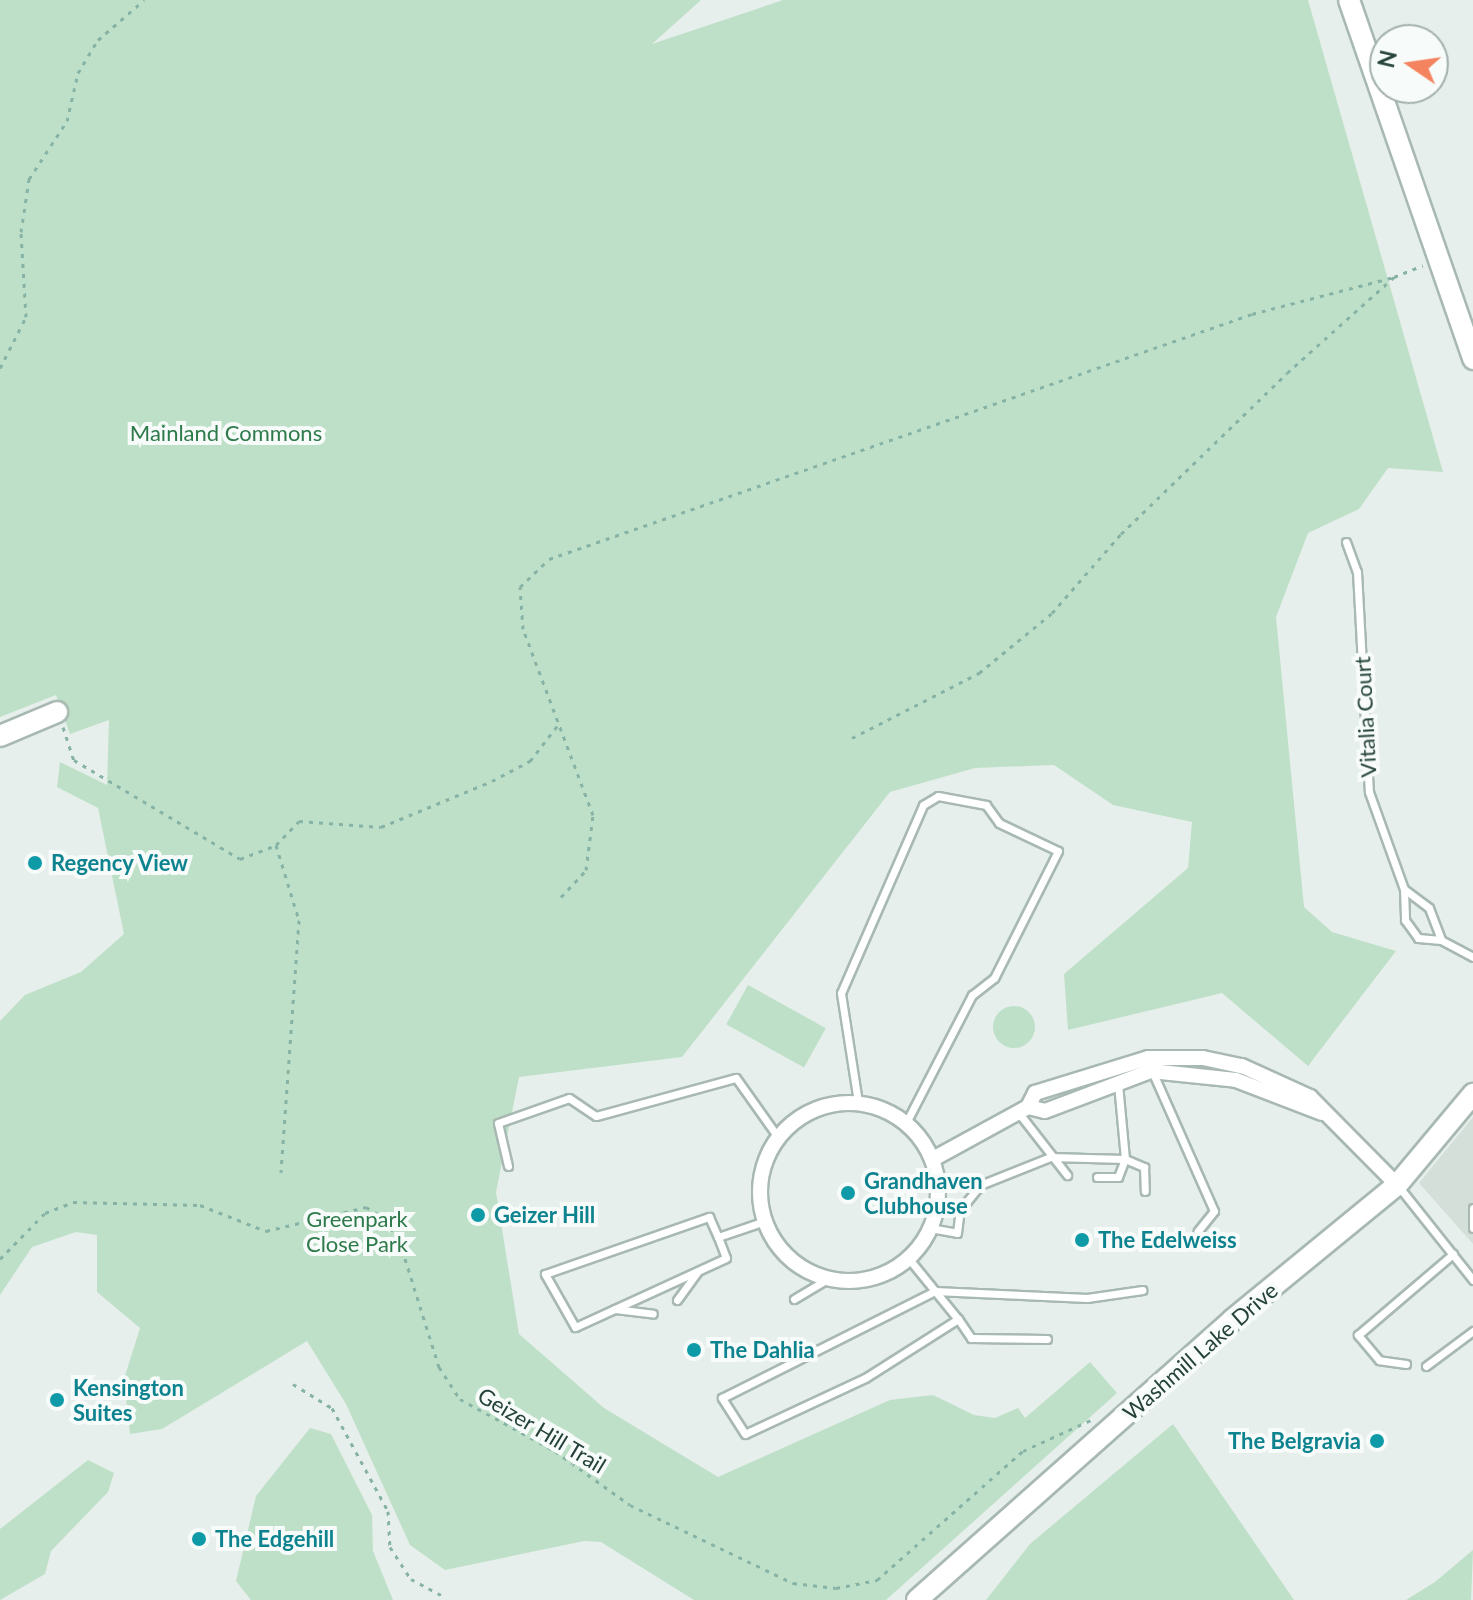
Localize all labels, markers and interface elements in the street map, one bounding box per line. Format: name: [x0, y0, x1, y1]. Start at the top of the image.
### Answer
north arrow: [1369, 24, 1449, 104]
text: N: [1372, 48, 1402, 70]
park label: Mainland Commons: [130, 420, 322, 446]
street label: Vitalia Court: [1349, 656, 1381, 778]
place label: Regency View: [51, 850, 189, 876]
marker: Regency View: [26, 854, 44, 872]
place label: Grandhaven Clubhouse: [864, 1167, 983, 1218]
marker: Grandhaven Clubhouse: [839, 1184, 857, 1202]
place label: Geizer Hill: [494, 1202, 596, 1228]
park label: Greenpark Close Park: [306, 1205, 408, 1256]
marker: Geizer Hill: [469, 1206, 487, 1224]
place label: The Edelweiss: [1098, 1227, 1237, 1253]
marker: The Edelweiss: [1073, 1231, 1091, 1249]
street label: Washmill Lake Drive: [1117, 1277, 1283, 1425]
place label: The Dahlia: [710, 1337, 815, 1363]
marker: The Dahlia: [685, 1341, 703, 1359]
place label: Kensington Suites: [73, 1374, 184, 1426]
street label: Geizer Hill Trail: [473, 1381, 611, 1479]
marker: Kensington Suites: [48, 1391, 66, 1409]
place label: The Belgravia: [1228, 1428, 1361, 1454]
marker: The Belgravia: [1368, 1432, 1386, 1450]
place label: The Edgehill: [215, 1526, 334, 1552]
marker: The Edgehill: [190, 1530, 208, 1548]

